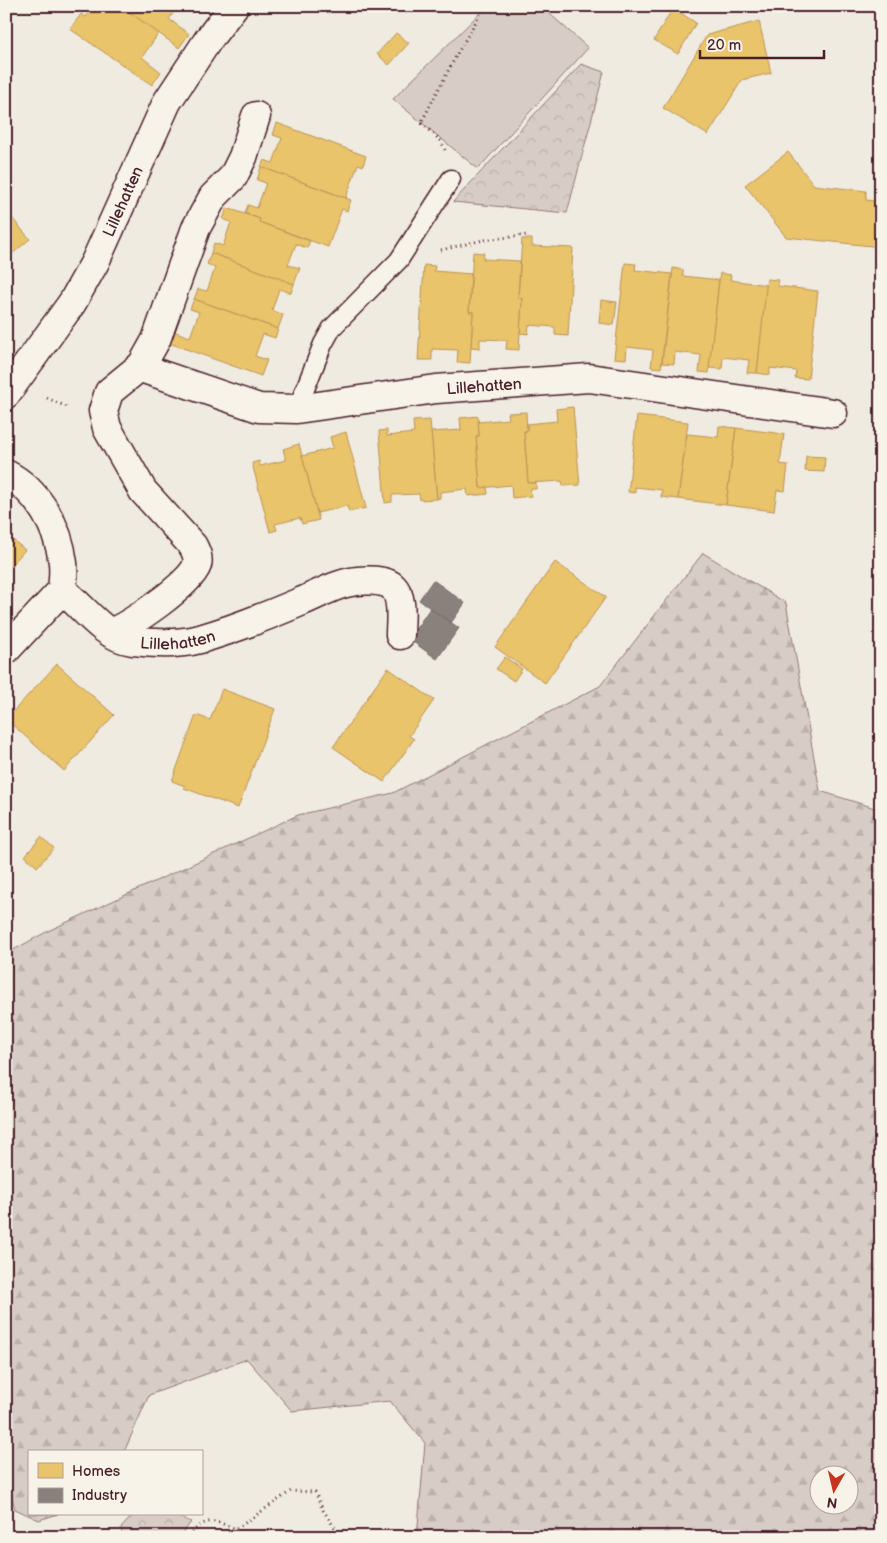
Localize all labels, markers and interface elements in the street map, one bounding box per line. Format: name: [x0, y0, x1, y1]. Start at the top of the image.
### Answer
scale bar: [700, 28, 823, 60]
text: 20 m: [707, 36, 741, 55]
street label: Lillehatten: [100, 164, 148, 240]
street label: Lillehatten: [446, 375, 522, 399]
street label: Lillehatten: [139, 627, 218, 654]
legend: [28, 1450, 202, 1516]
text: Homes: [72, 1462, 121, 1481]
north arrow: [810, 1466, 860, 1516]
text: Industry: [72, 1486, 127, 1505]
text: N: [826, 1493, 839, 1512]

